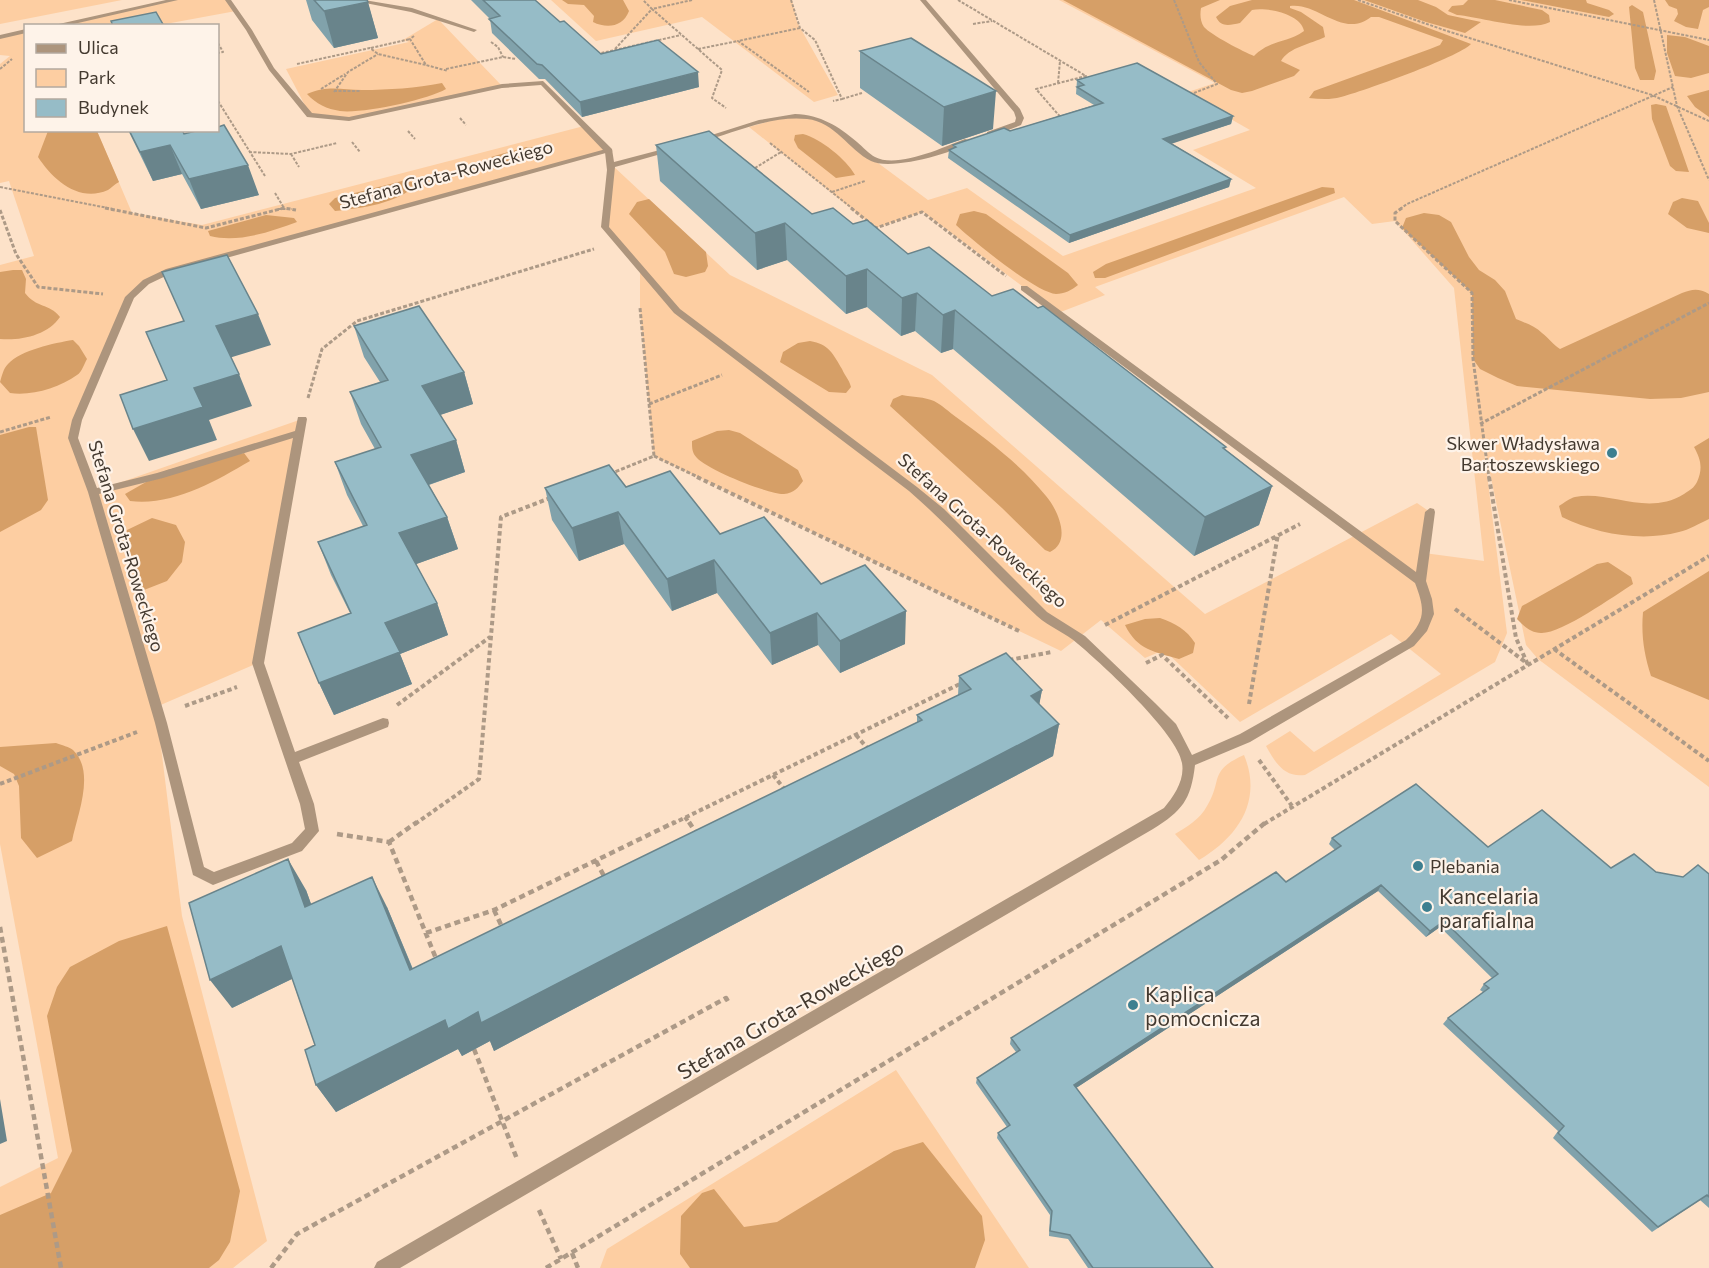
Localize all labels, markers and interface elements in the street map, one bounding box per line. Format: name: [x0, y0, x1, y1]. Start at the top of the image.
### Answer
legend: [24, 24, 219, 132]
text: Ulica: [78, 36, 119, 58]
text: Park: [78, 66, 116, 88]
text: Budynek: [78, 96, 149, 118]
street label: Stefana Grota-Roweckiego: [337, 135, 555, 213]
place label: Skwer Władysława Bartoszewskiego: [1447, 432, 1600, 475]
street label: Stefana Grota-Roweckiego: [84, 437, 170, 655]
marker: Skwer Władysława Bartoszewskiego: [1605, 446, 1619, 460]
street label: Stefana Grota-Roweckiego: [894, 448, 1072, 612]
place label: Plebania: [1430, 855, 1500, 877]
marker: Plebania: [1411, 859, 1425, 873]
place label: Kancelaria parafialna: [1439, 883, 1539, 932]
marker: Kancelaria parafialna: [1420, 900, 1434, 914]
street label: Stefana Grota-Roweckiego: [672, 934, 908, 1084]
place label: Kaplica pomocnicza: [1145, 981, 1260, 1030]
marker: Kaplica pomocnicza: [1126, 998, 1140, 1012]

